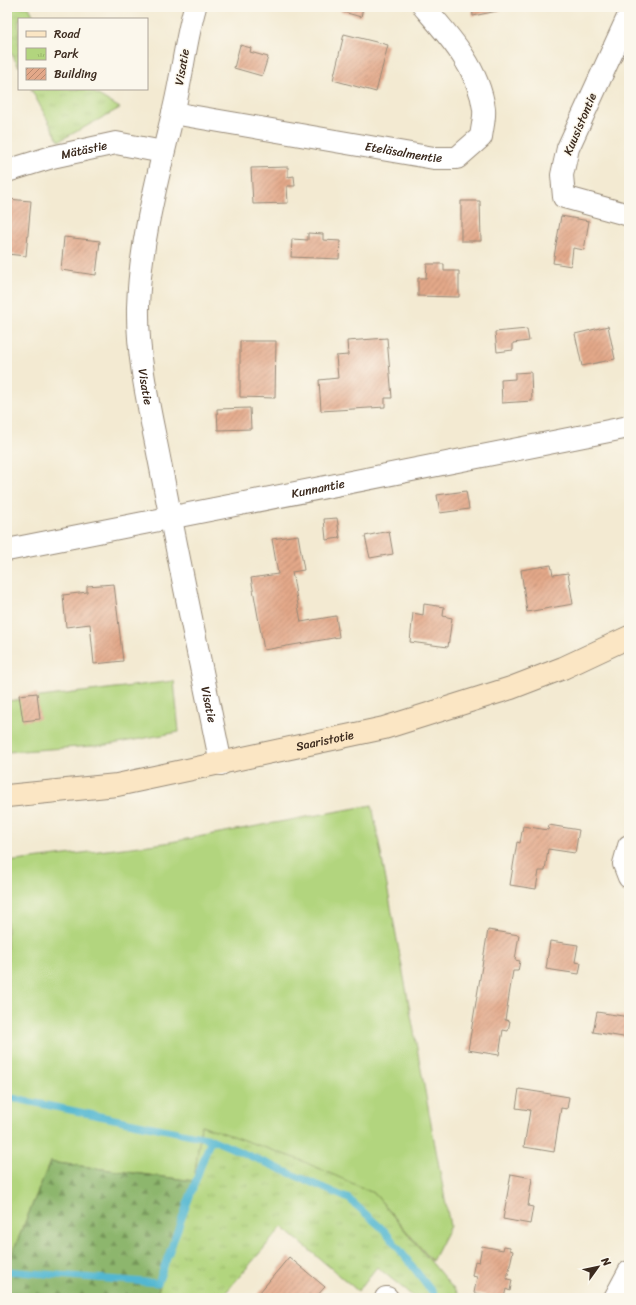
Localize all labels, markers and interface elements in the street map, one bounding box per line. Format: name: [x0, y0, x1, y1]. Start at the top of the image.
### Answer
legend: [18, 18, 148, 90]
text: Road: [54, 23, 81, 45]
text: Park: [54, 43, 79, 65]
street label: Visatie: [168, 47, 196, 87]
text: Building: [54, 63, 97, 85]
street label: Kuusistontie: [557, 89, 603, 159]
street label: Mätästie: [59, 134, 109, 166]
street label: Eteläsalmentie: [363, 135, 442, 169]
street label: Visatie: [131, 367, 159, 407]
street label: Kunnantie: [289, 472, 347, 505]
street label: Visatie: [194, 684, 223, 725]
street label: Saaristotie: [294, 724, 356, 758]
north arrow: [578, 1247, 618, 1287]
text: N: [595, 1253, 616, 1271]

